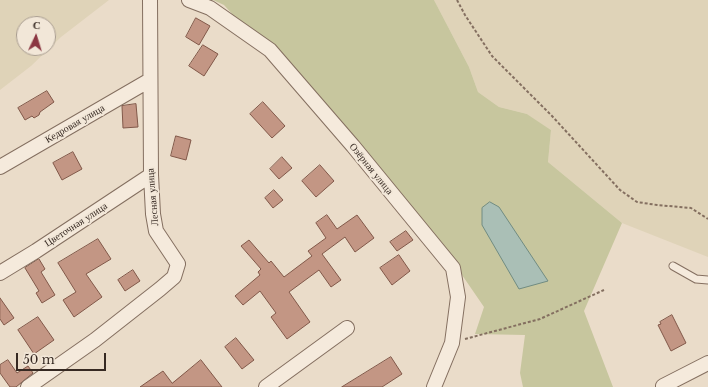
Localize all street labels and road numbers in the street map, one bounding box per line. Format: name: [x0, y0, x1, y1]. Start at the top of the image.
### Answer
street label: Кедровая улица: [43, 102, 107, 146]
street label: Озёрная улица: [347, 141, 395, 197]
street label: Лесная улица: [145, 168, 161, 226]
street label: Цветочная улица: [42, 200, 110, 250]

